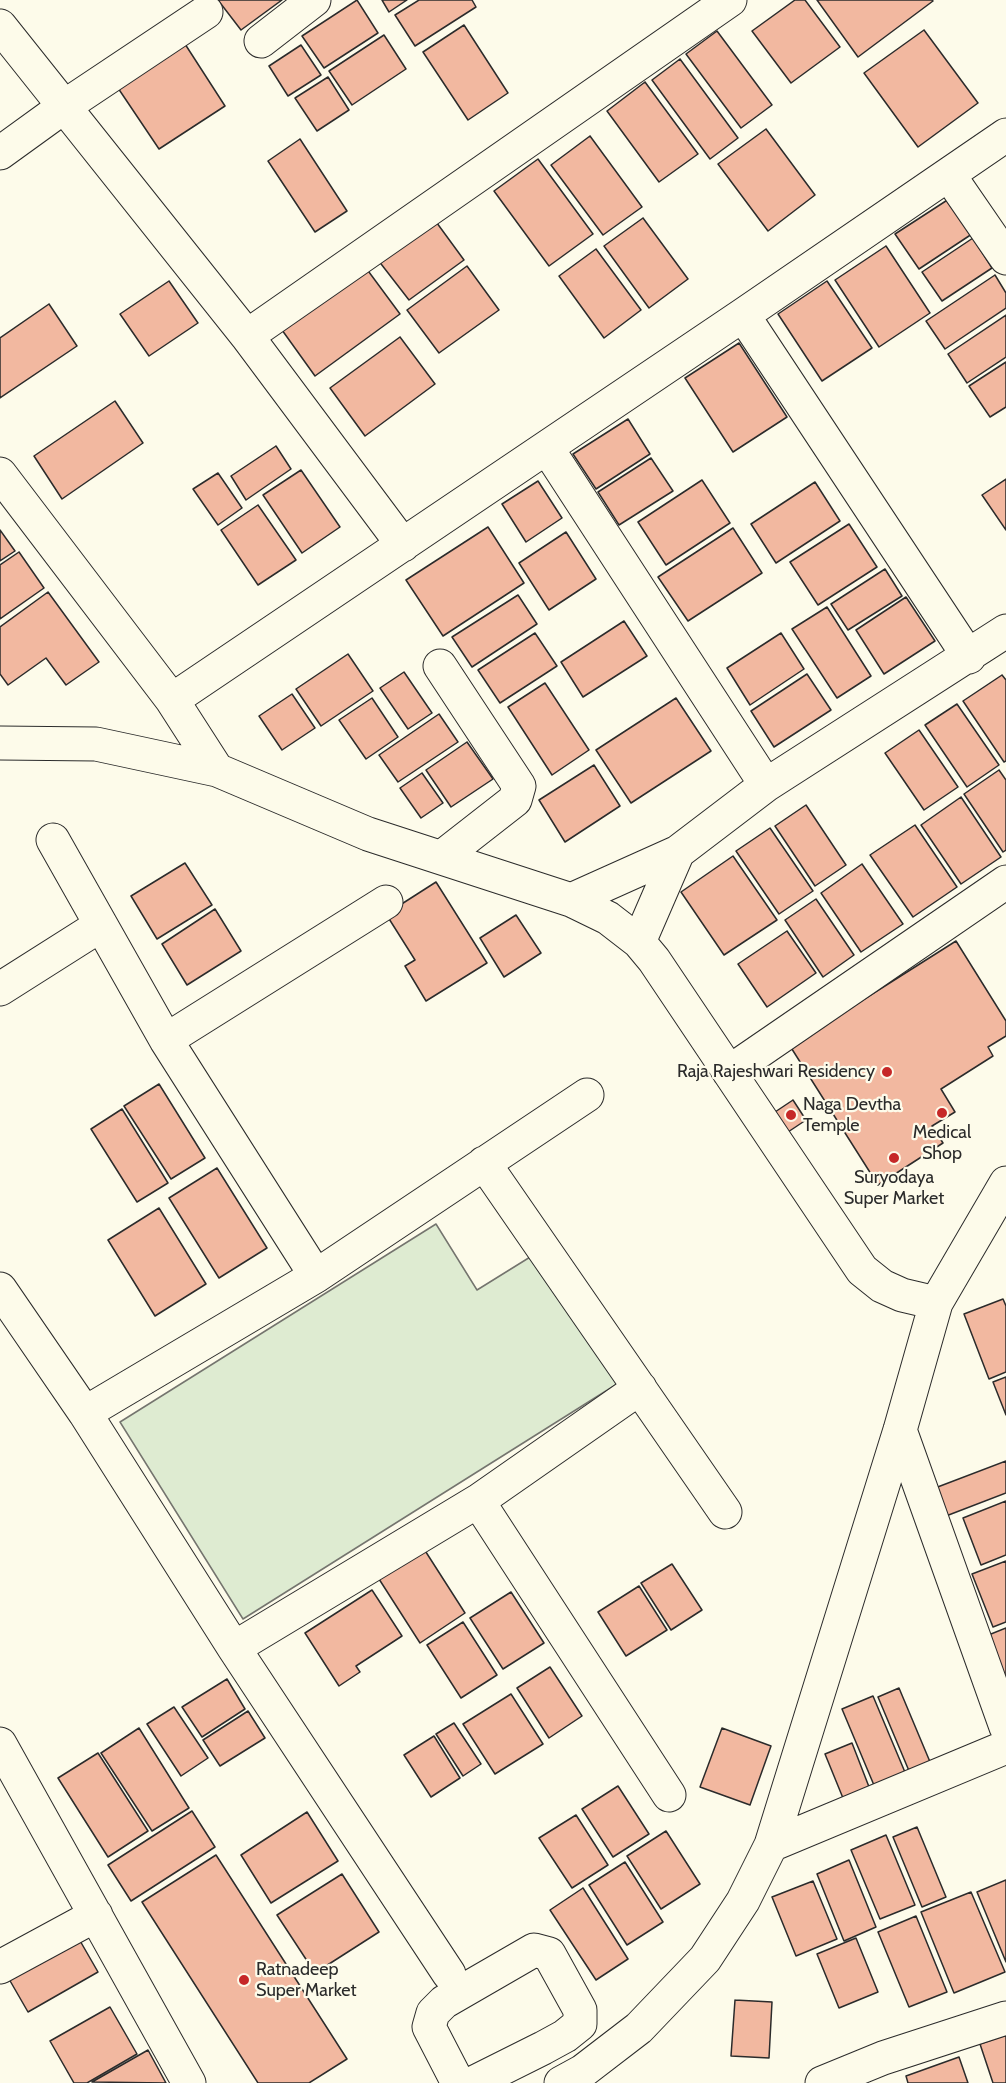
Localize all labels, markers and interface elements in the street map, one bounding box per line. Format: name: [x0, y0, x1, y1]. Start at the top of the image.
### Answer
place label: Raja Rajeshwari Residency: [677, 1061, 875, 1083]
marker: Raja Rajeshwari Residency: [880, 1065, 894, 1079]
place label: Naga Devtha Temple: [803, 1094, 901, 1136]
marker: Medical Shop: [935, 1106, 949, 1120]
marker: Naga Devtha Temple: [784, 1108, 798, 1122]
place label: Medical Shop: [913, 1122, 971, 1164]
marker: Suryodaya Super Market: [887, 1151, 901, 1165]
place label: Suryodaya Super Market: [844, 1167, 944, 1210]
place label: Ratnadeep Super Market: [256, 1959, 357, 2002]
marker: Ratnadeep Super Market: [237, 1973, 251, 1987]

